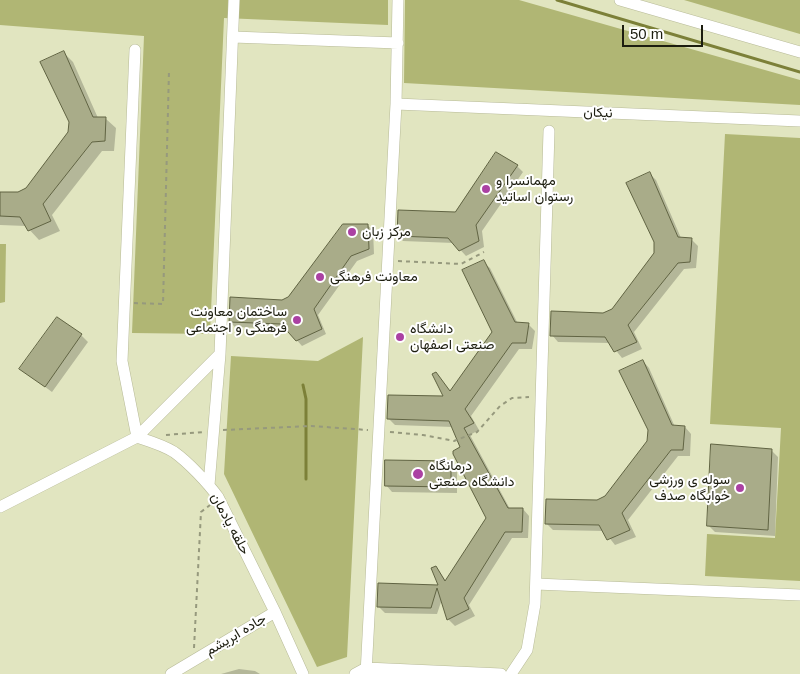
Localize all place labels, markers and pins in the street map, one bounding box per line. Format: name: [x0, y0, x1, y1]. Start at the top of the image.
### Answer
place label: مهمانسرا و رستوان اساتید: [496, 173, 573, 206]
marker: مهمانسرا و رستوان اساتید: [480, 183, 492, 195]
place label: مرکز زبان: [362, 224, 411, 240]
marker: مرکز زبان: [346, 226, 358, 238]
place label: معاونت فرهنگی: [330, 269, 418, 285]
marker: معاونت فرهنگی: [314, 271, 326, 283]
place label: ساختمان معاونت فرهنگی و اجتماعی: [186, 304, 287, 336]
marker: ساختمان معاونت فرهنگی و اجتماعی: [291, 314, 303, 326]
place label: دانشگاه صنعتی اصفهان: [410, 321, 494, 354]
marker: دانشگاه صنعتی اصفهان: [394, 331, 406, 343]
place label: درمانگاه دانشگاه صنعتی: [429, 458, 515, 491]
marker: درمانگاه دانشگاه صنعتی: [411, 467, 425, 481]
place label: سوله ی ورزشی خوابگاه صدف: [649, 472, 730, 504]
marker: سوله ی ورزشی خوابگاه صدف: [734, 482, 746, 494]

